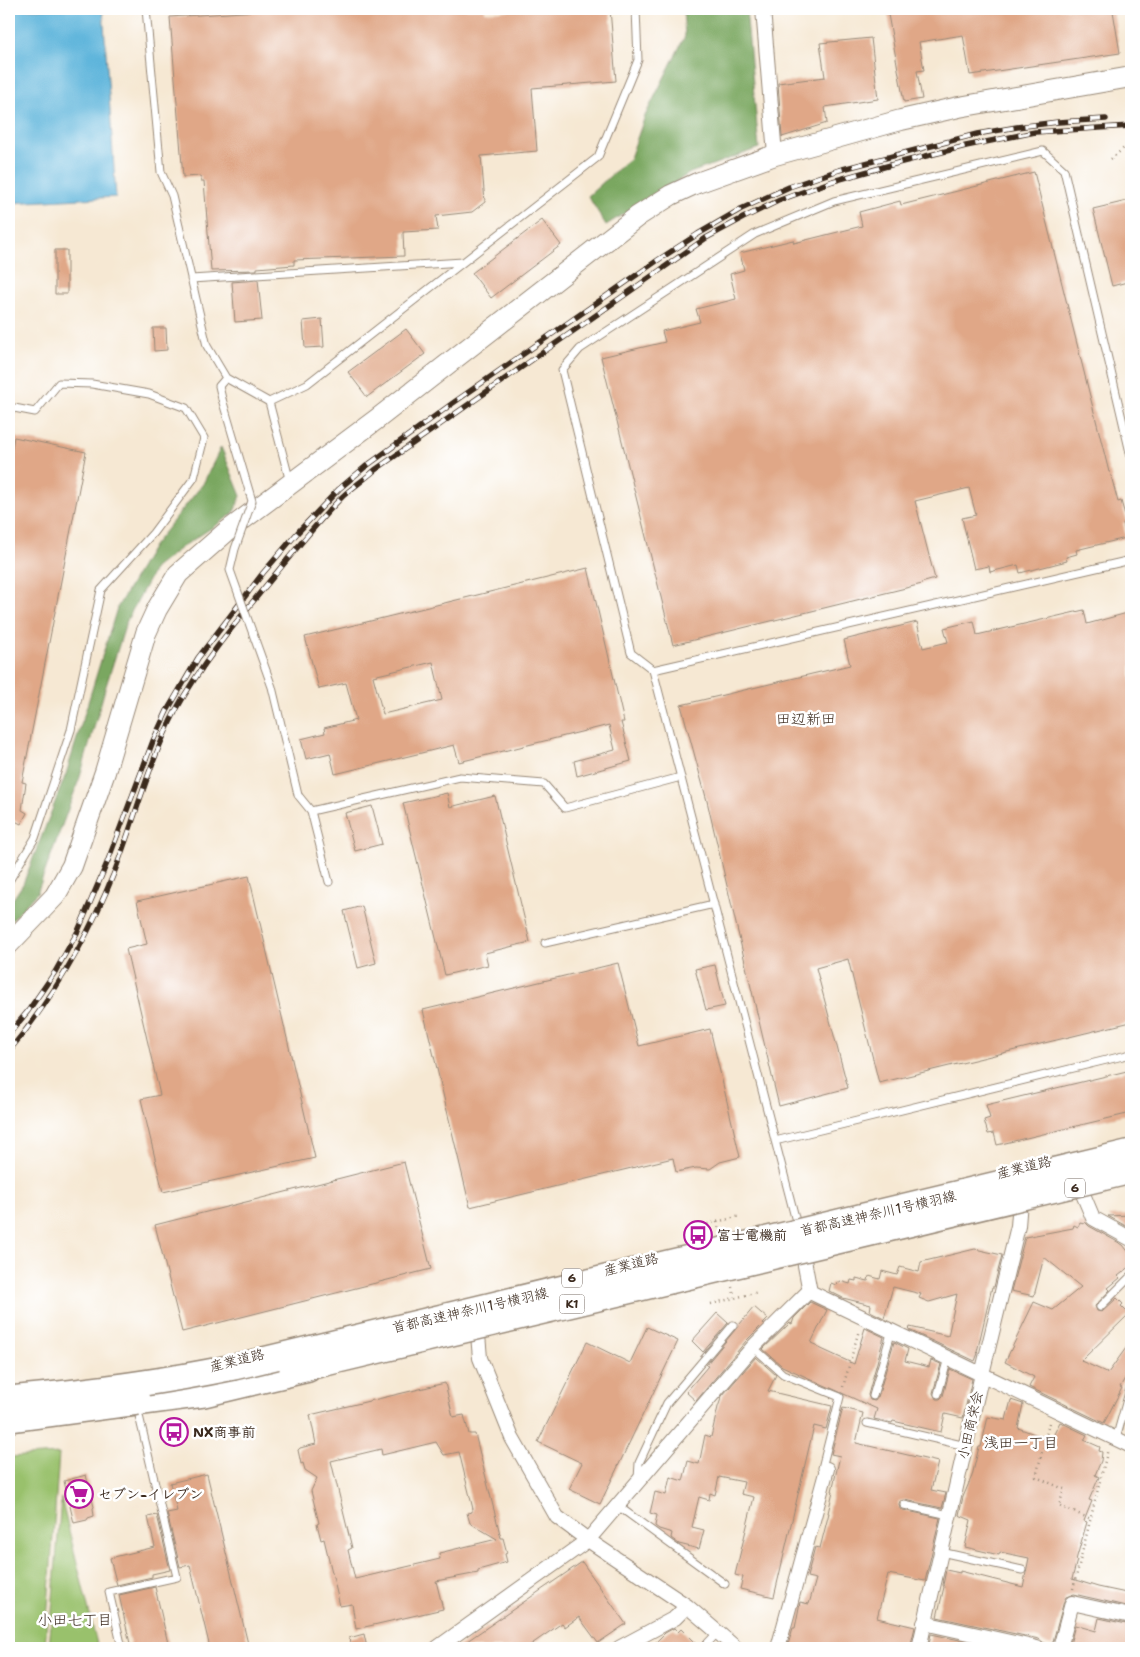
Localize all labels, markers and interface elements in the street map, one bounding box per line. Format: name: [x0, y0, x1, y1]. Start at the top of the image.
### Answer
district label: 田辺新田: [776, 709, 836, 729]
street label: 産業道路: [995, 1151, 1053, 1183]
road number: 6: [1065, 1178, 1085, 1198]
street label: 首都高速神奈川1号横羽線: [798, 1186, 958, 1240]
bus stop icon: 富士電機前: [683, 1220, 713, 1250]
place label: 富士電機前: [717, 1226, 787, 1244]
street label: 産業道路: [602, 1248, 660, 1280]
road number: 6: [562, 1268, 582, 1288]
street label: 首都高速神奈川1号横羽線: [390, 1283, 550, 1337]
road number: K1: [560, 1295, 584, 1314]
street label: 産業道路: [208, 1344, 266, 1376]
street label: 小田商栄会: [953, 1389, 987, 1461]
bus stop icon: NX商事前: [159, 1417, 189, 1447]
place label: NX商事前: [193, 1423, 255, 1441]
district label: 浅田一丁目: [983, 1433, 1059, 1453]
supermarket icon: セブン-イレブン: [64, 1479, 94, 1509]
place label: セブン-イレブン: [98, 1485, 203, 1503]
district label: 小田七丁目: [37, 1610, 113, 1630]

